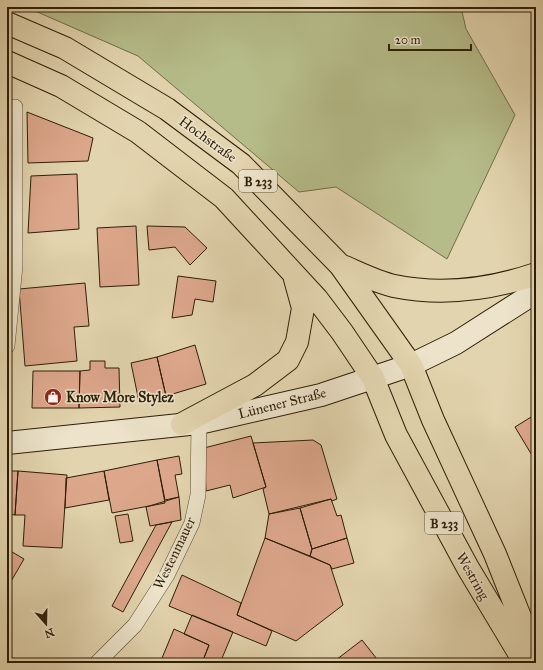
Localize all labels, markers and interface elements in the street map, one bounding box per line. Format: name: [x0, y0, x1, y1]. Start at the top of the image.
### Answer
scale bar: [389, 26, 471, 52]
text: 20 m: [395, 33, 421, 47]
street label: Hochstraße: [176, 113, 240, 166]
road number: B 233: [239, 170, 277, 192]
street label: Lünener Straße: [236, 384, 328, 423]
shop icon: Know More Stylez: [43, 387, 63, 407]
place label: Know More Stylez: [66, 389, 174, 407]
road number: B 233: [425, 512, 463, 534]
street label: Westenmauer: [150, 514, 200, 592]
street label: Westring: [452, 550, 493, 603]
north arrow: [26, 604, 66, 644]
text: N: [42, 625, 56, 641]

